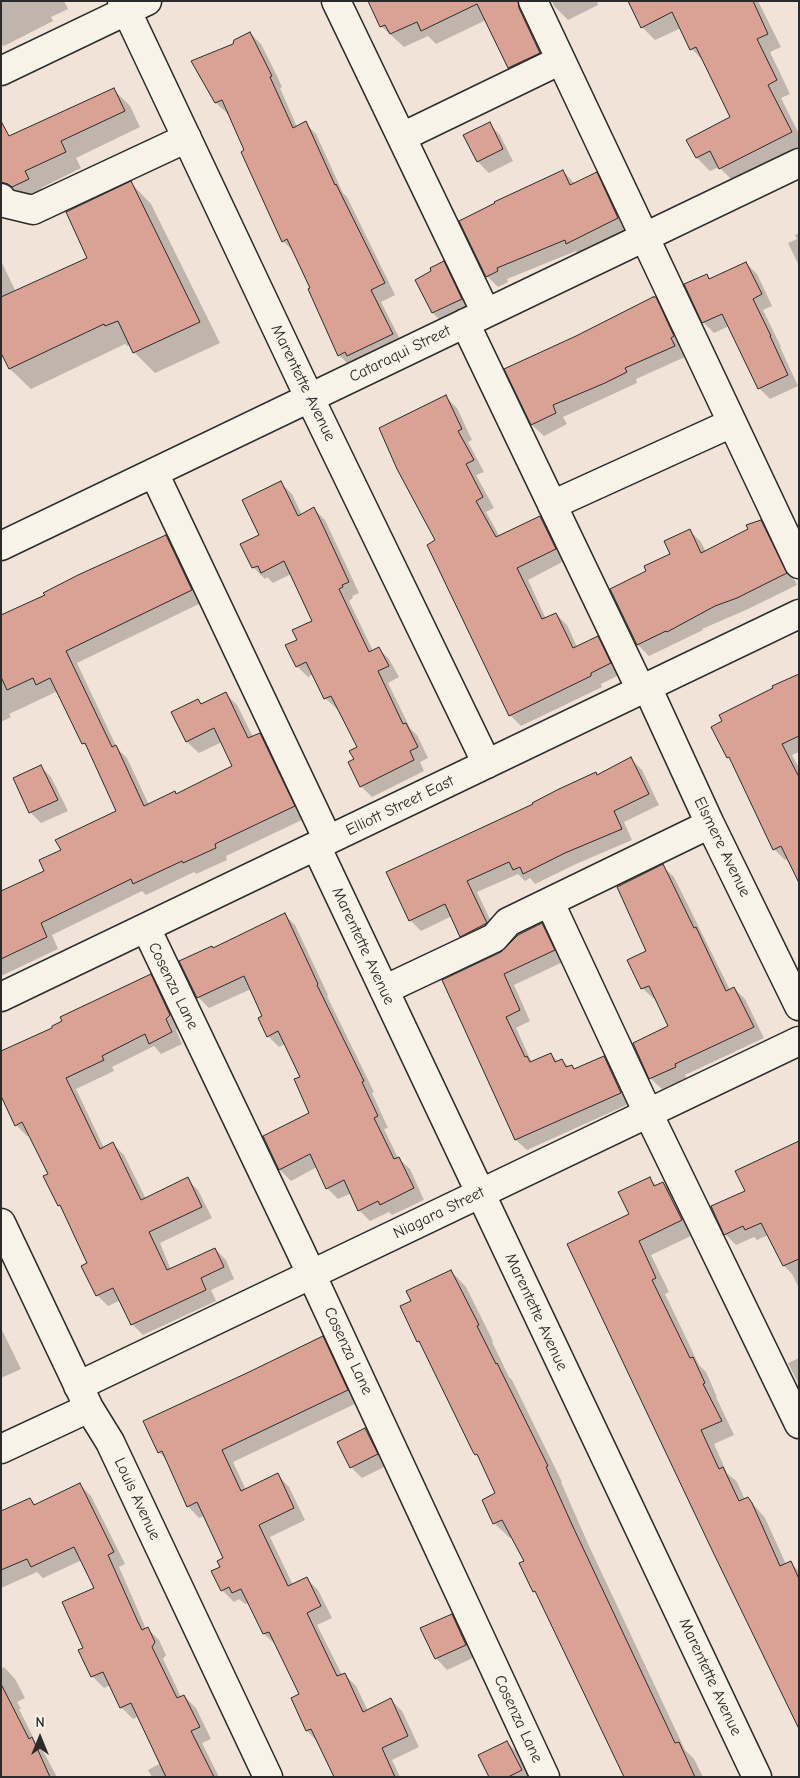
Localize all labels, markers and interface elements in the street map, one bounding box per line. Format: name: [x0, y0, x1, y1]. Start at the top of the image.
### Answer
street label: Cataraqui Street: [346, 321, 454, 387]
street label: Marentette Avenue: [266, 322, 340, 444]
street label: Elliott Street East: [343, 772, 457, 840]
street label: Elsmere Avenue: [689, 794, 755, 900]
street label: Marentette Avenue: [327, 884, 399, 1008]
street label: Cosenza Lane: [144, 939, 202, 1033]
street label: Niagara Street: [390, 1183, 488, 1243]
street label: Marentette Avenue: [500, 1250, 572, 1374]
street label: Cosenza Lane: [319, 1304, 377, 1398]
street label: Louis Avenue: [110, 1455, 164, 1543]
street label: Marentette Avenue: [674, 1615, 746, 1739]
street label: Cosenza Lane: [489, 1672, 547, 1766]
north arrow: [15, 1713, 65, 1763]
text: N: [35, 1714, 45, 1731]

